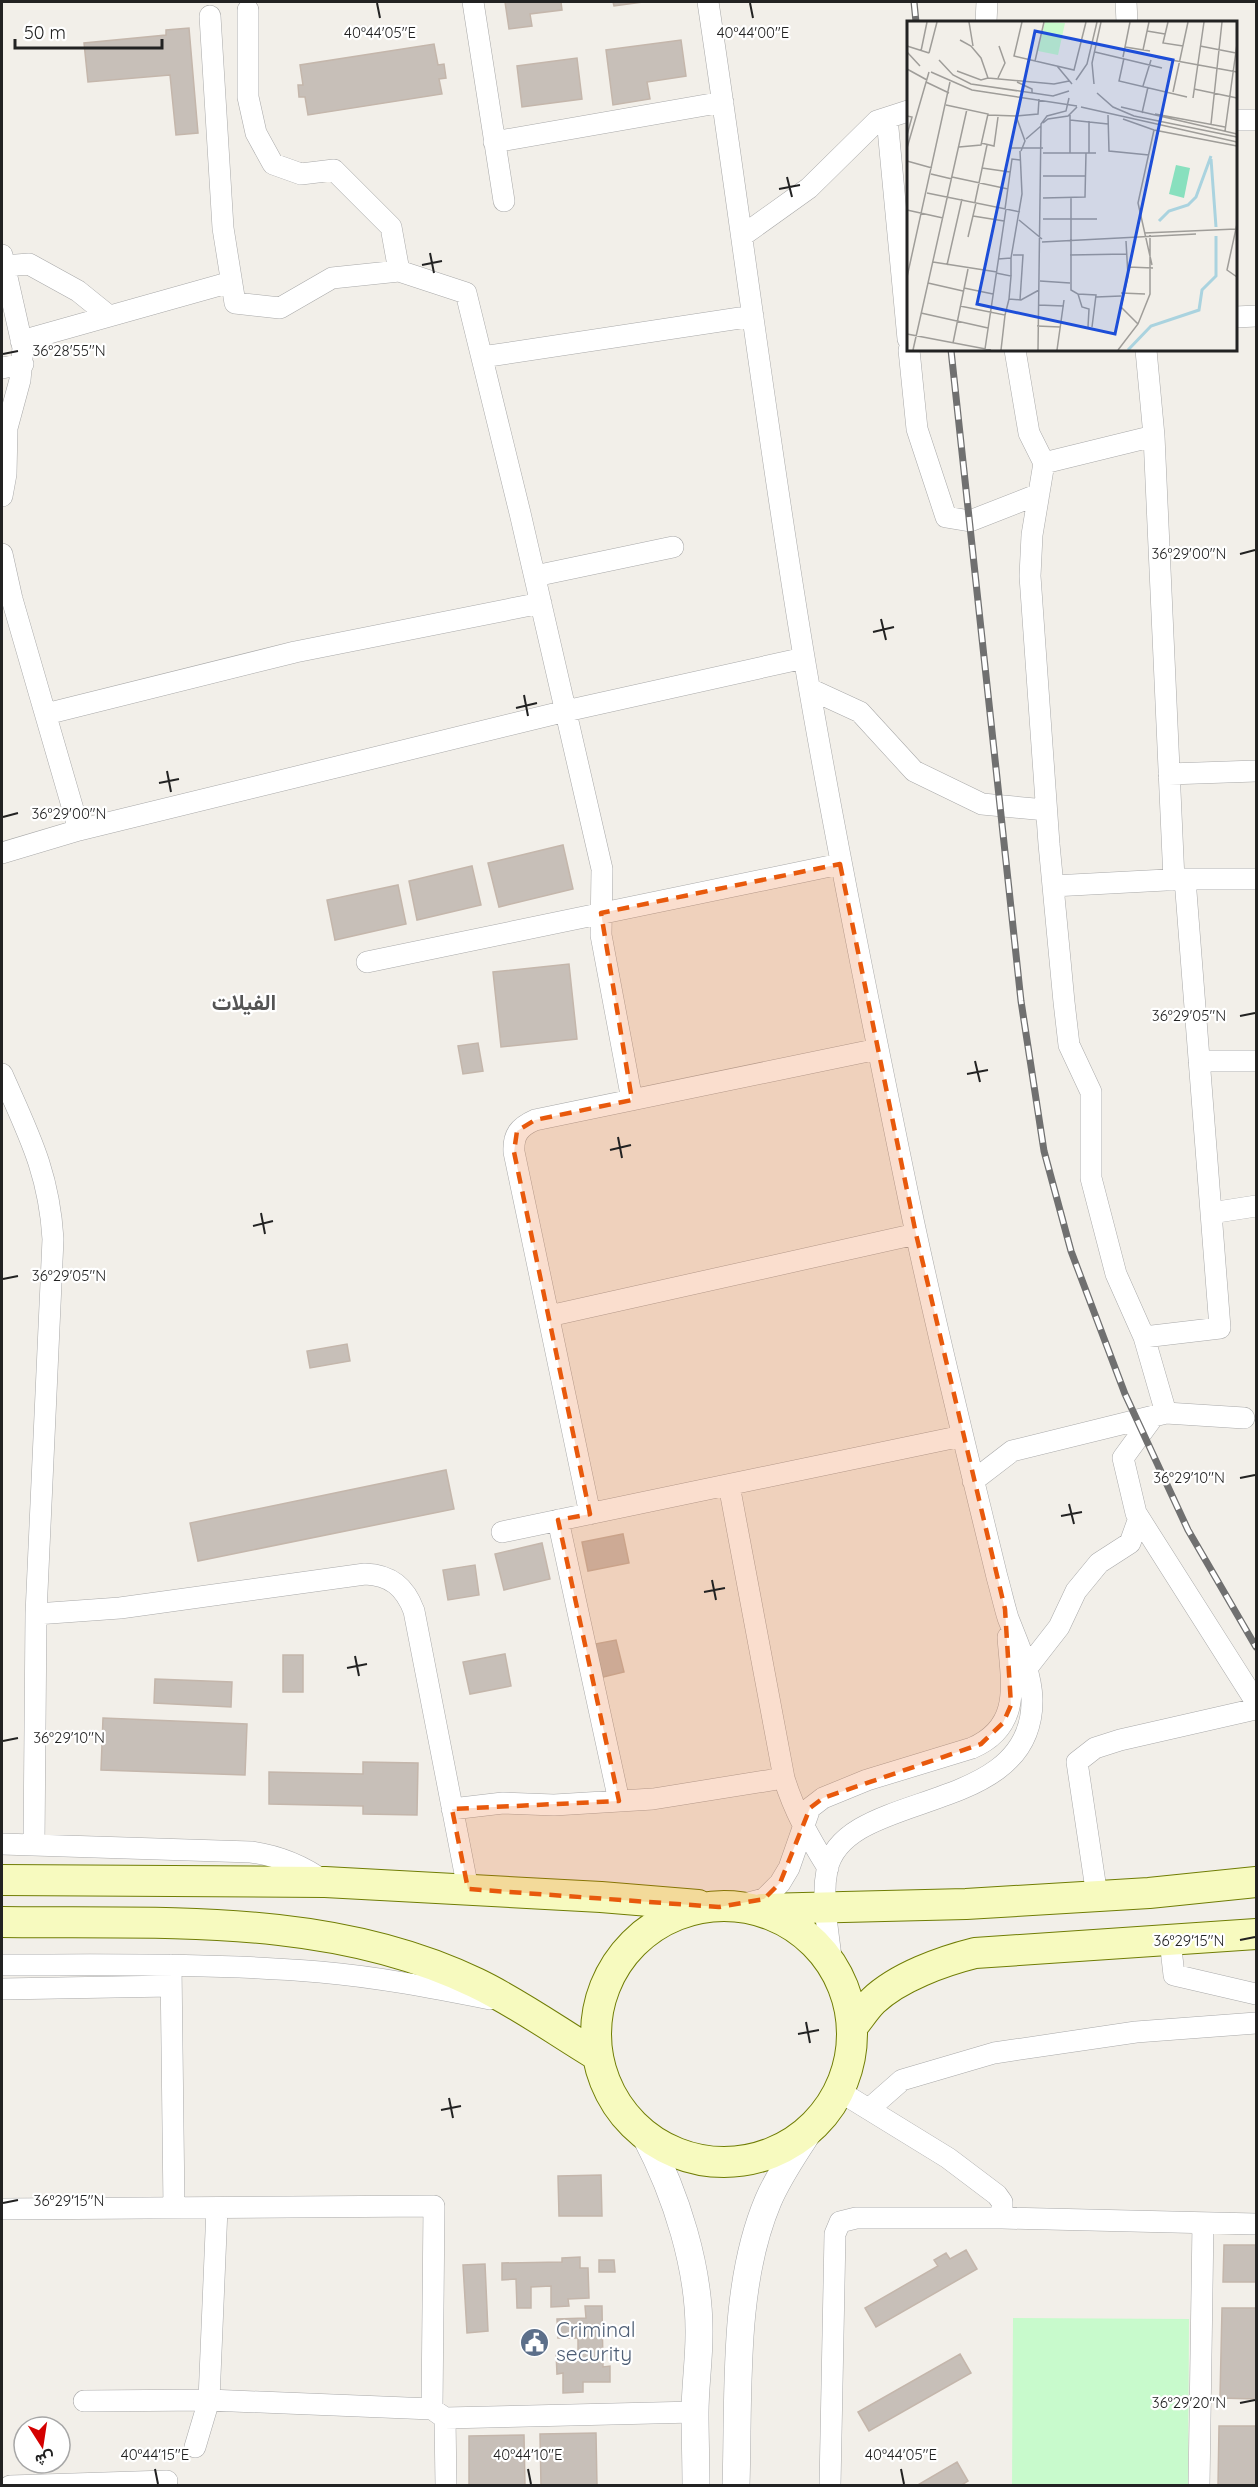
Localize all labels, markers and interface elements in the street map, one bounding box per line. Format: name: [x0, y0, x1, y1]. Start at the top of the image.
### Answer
scale bar: [15, 12, 162, 50]
text: 50 m: [24, 21, 66, 44]
inset map: [907, 21, 1237, 351]
text: 40°44'05"E: [344, 23, 416, 42]
text: 40°44'00"E: [717, 23, 789, 42]
text: 36°28'55"N: [32, 341, 106, 360]
text: 36°29'00"N: [1151, 544, 1227, 563]
text: 36°29'00"N: [31, 804, 107, 823]
district label: الفيلات: [212, 988, 276, 1016]
text: 36°29'05"N: [1152, 1006, 1226, 1025]
text: 36°29'05"N: [32, 1266, 106, 1285]
text: 36°29'10"N: [1153, 1468, 1225, 1487]
text: 36°29'10"N: [33, 1728, 105, 1747]
text: 36°29'15"N: [1154, 1931, 1224, 1950]
text: 36°29'15"N: [34, 2191, 104, 2210]
place label: Criminal security: [556, 2316, 636, 2366]
public building icon: Criminal security: [519, 2326, 551, 2358]
text: 36°29'20"N: [1152, 2393, 1226, 2412]
north arrow: [12, 2415, 72, 2475]
text: 40°44'15"E: [121, 2445, 189, 2464]
text: 40°44'10"E: [493, 2445, 563, 2464]
text: 40°44'05"E: [865, 2445, 937, 2464]
text: ش: [34, 2448, 57, 2471]

